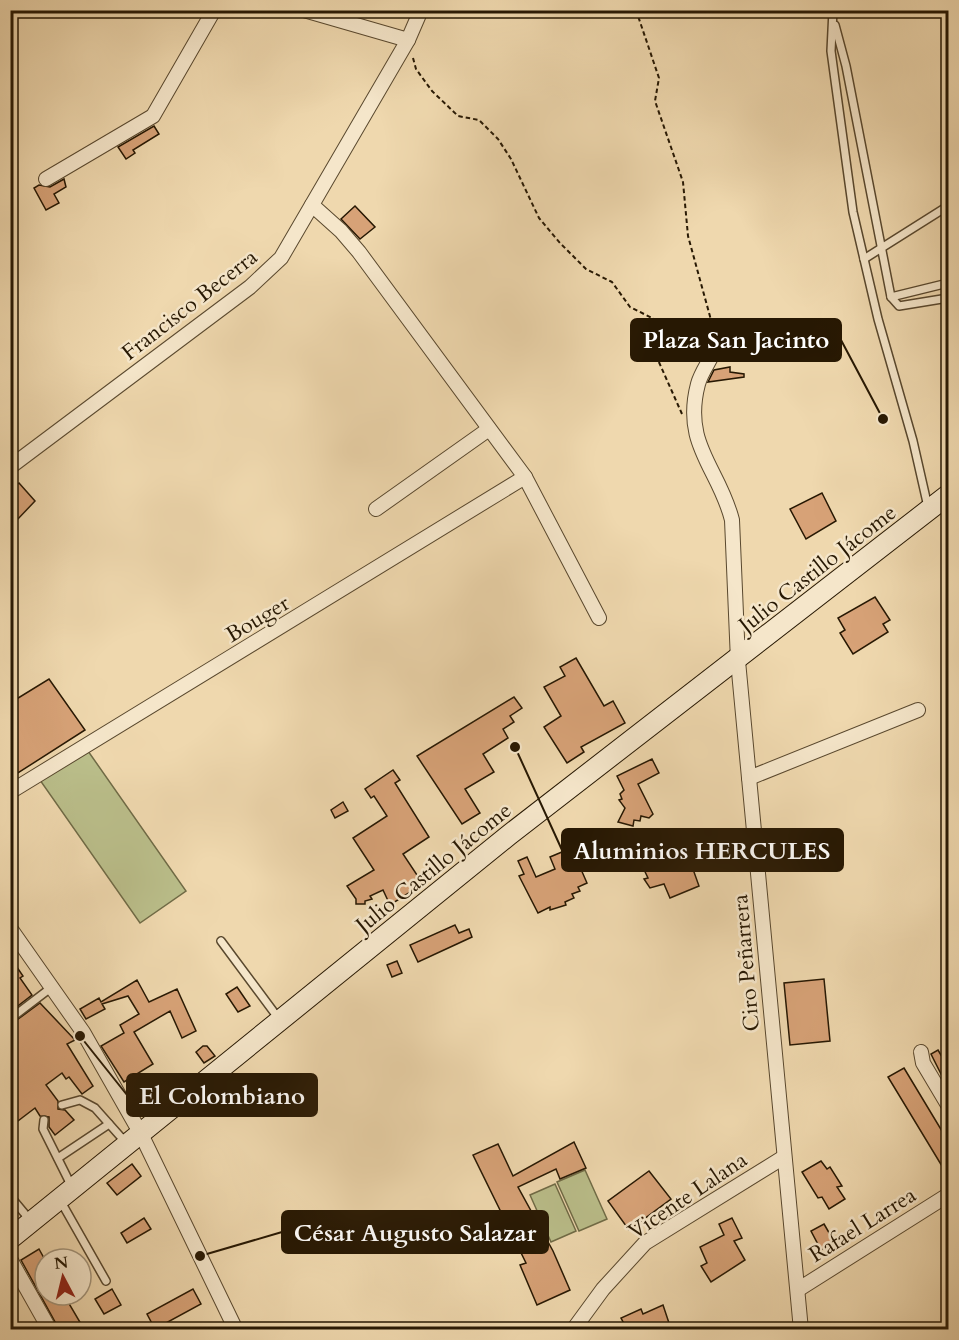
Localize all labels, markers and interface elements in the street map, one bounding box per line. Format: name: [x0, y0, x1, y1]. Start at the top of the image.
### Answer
street label: Francisco Becerra: [116, 242, 264, 367]
callout: Plaza San Jacinto: [631, 319, 841, 361]
text: Plaza San Jacinto: [643, 324, 829, 357]
street label: Julio Castillo Jácome: [730, 498, 903, 642]
street label: Bouger: [220, 588, 296, 650]
street label: Julio Castillo Jácome: [347, 796, 518, 942]
callout: Aluminios HERCULES: [562, 829, 843, 871]
text: Aluminios HERCULES: [574, 835, 830, 868]
street label: Ciro Peñarrera: [725, 893, 767, 1033]
callout: El Colombiano: [127, 1074, 317, 1116]
text: El Colombiano: [139, 1080, 305, 1113]
street label: Vicente Lalana: [622, 1145, 753, 1247]
street label: Rafael Larrea: [803, 1180, 922, 1270]
callout: César Augusto Salazar: [282, 1211, 548, 1253]
text: César Augusto Salazar: [294, 1217, 537, 1250]
north arrow: [33, 1247, 93, 1307]
text: N: [53, 1251, 70, 1275]

